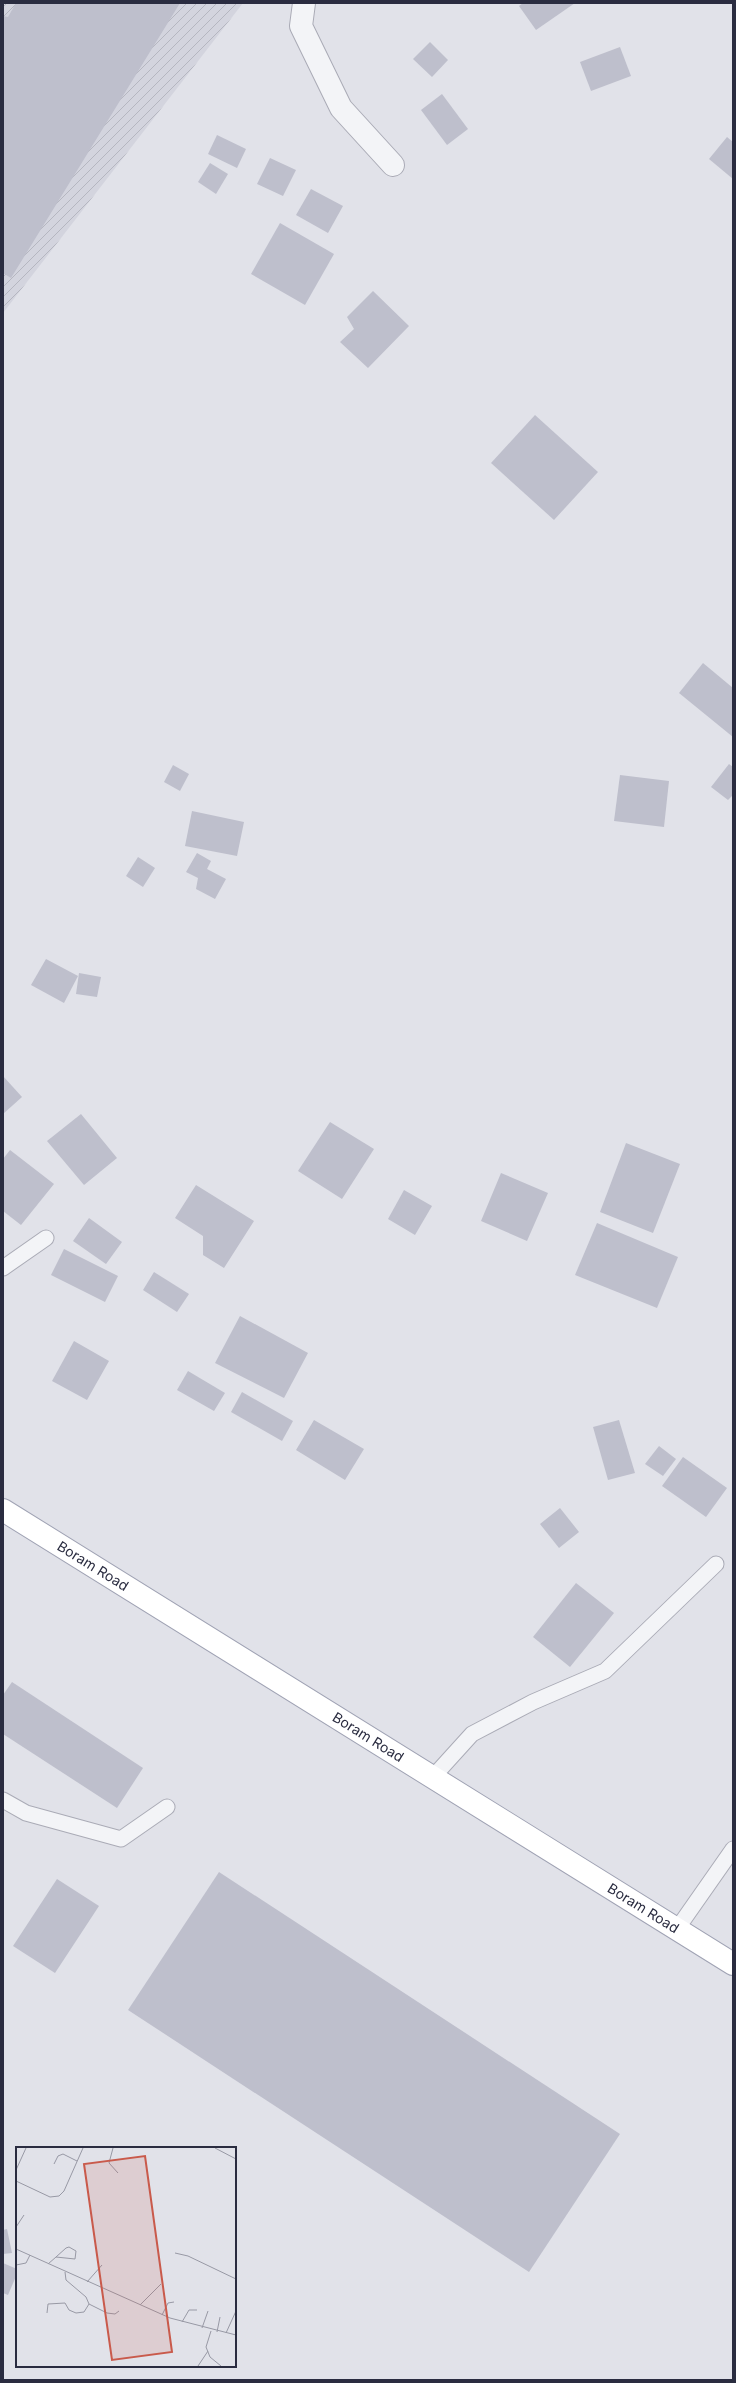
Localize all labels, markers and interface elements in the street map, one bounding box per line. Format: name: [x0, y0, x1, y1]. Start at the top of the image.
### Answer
street label: Boram Road: [55, 1537, 132, 1594]
street label: Boram Road: [330, 1708, 407, 1765]
street label: Boram Road: [605, 1879, 682, 1936]
inset map: [16, 2147, 236, 2367]

